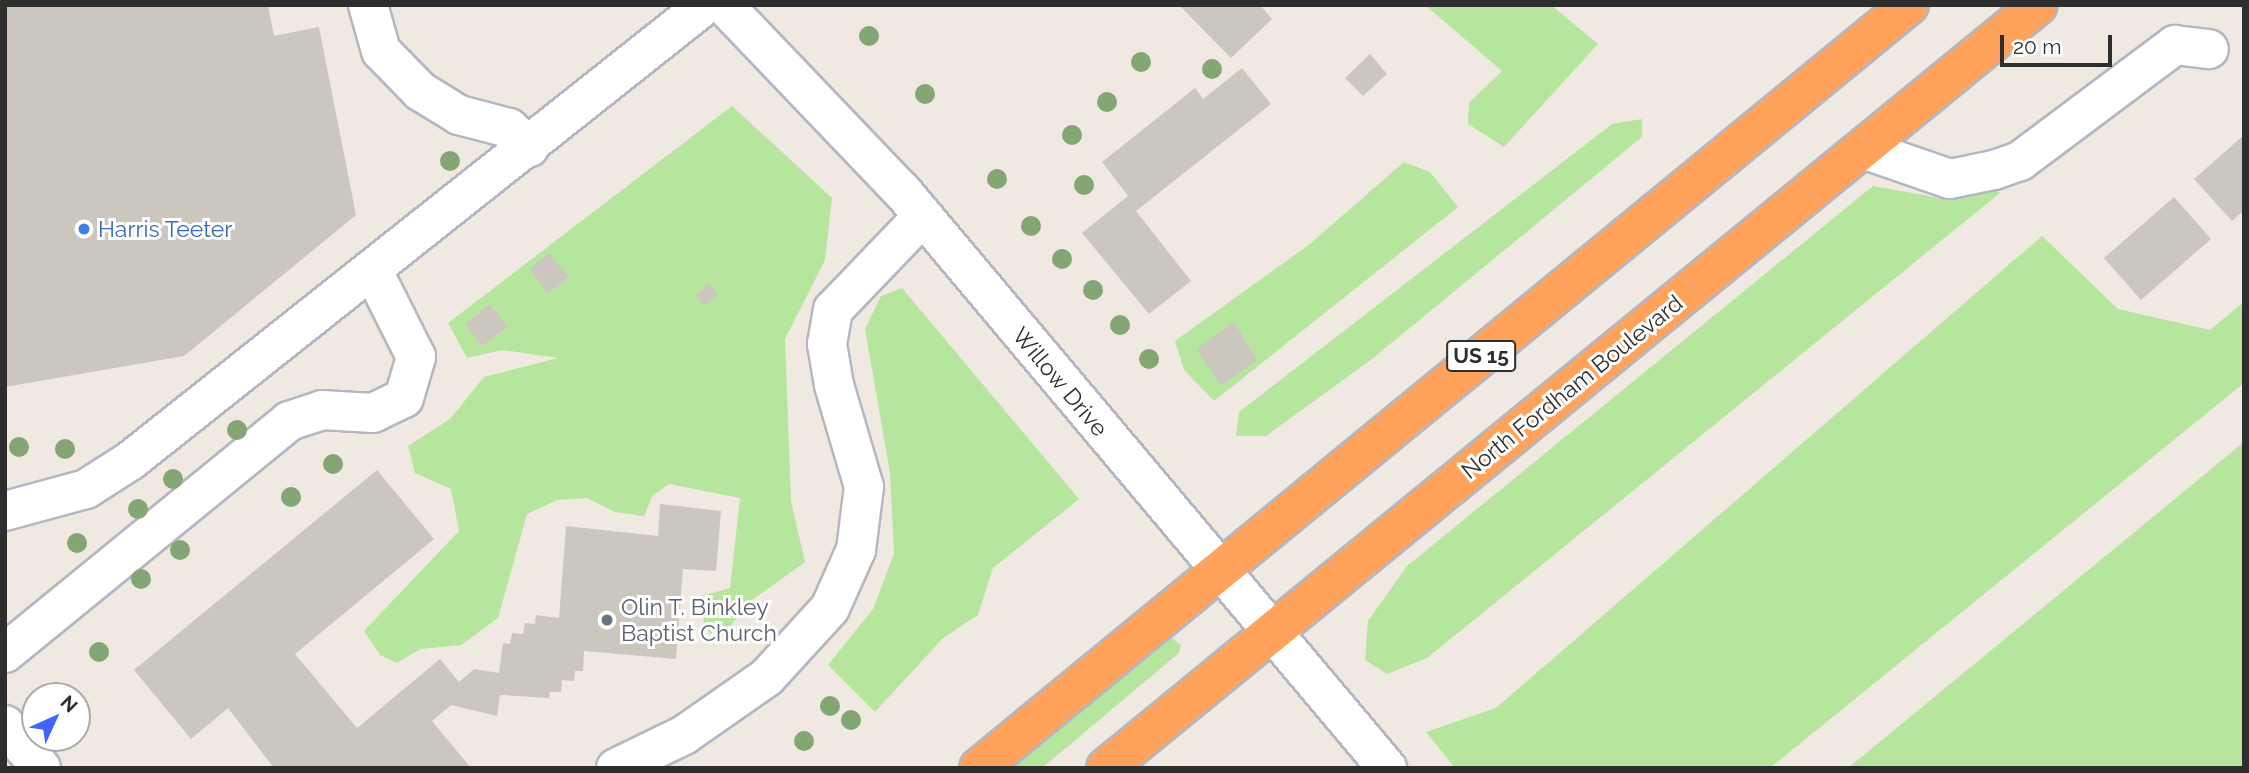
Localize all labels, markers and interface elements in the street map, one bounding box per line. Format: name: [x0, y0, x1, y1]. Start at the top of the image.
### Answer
scale bar: [2004, 21, 2116, 65]
text: 20 m: [2013, 34, 2061, 59]
place label: Harris Teeter: [98, 215, 233, 243]
marker: Harris Teeter: [76, 221, 92, 237]
street label: North Fordham Boulevard: [1456, 289, 1688, 485]
street label: Willow Drive: [1006, 322, 1114, 442]
road number: US 15: [1446, 338, 1516, 374]
place label: Olin T. Binkley Baptist Church: [621, 593, 777, 647]
marker: Olin T. Binkley Baptist Church: [599, 612, 615, 628]
north arrow: [21, 682, 91, 752]
text: N: [57, 691, 82, 716]

